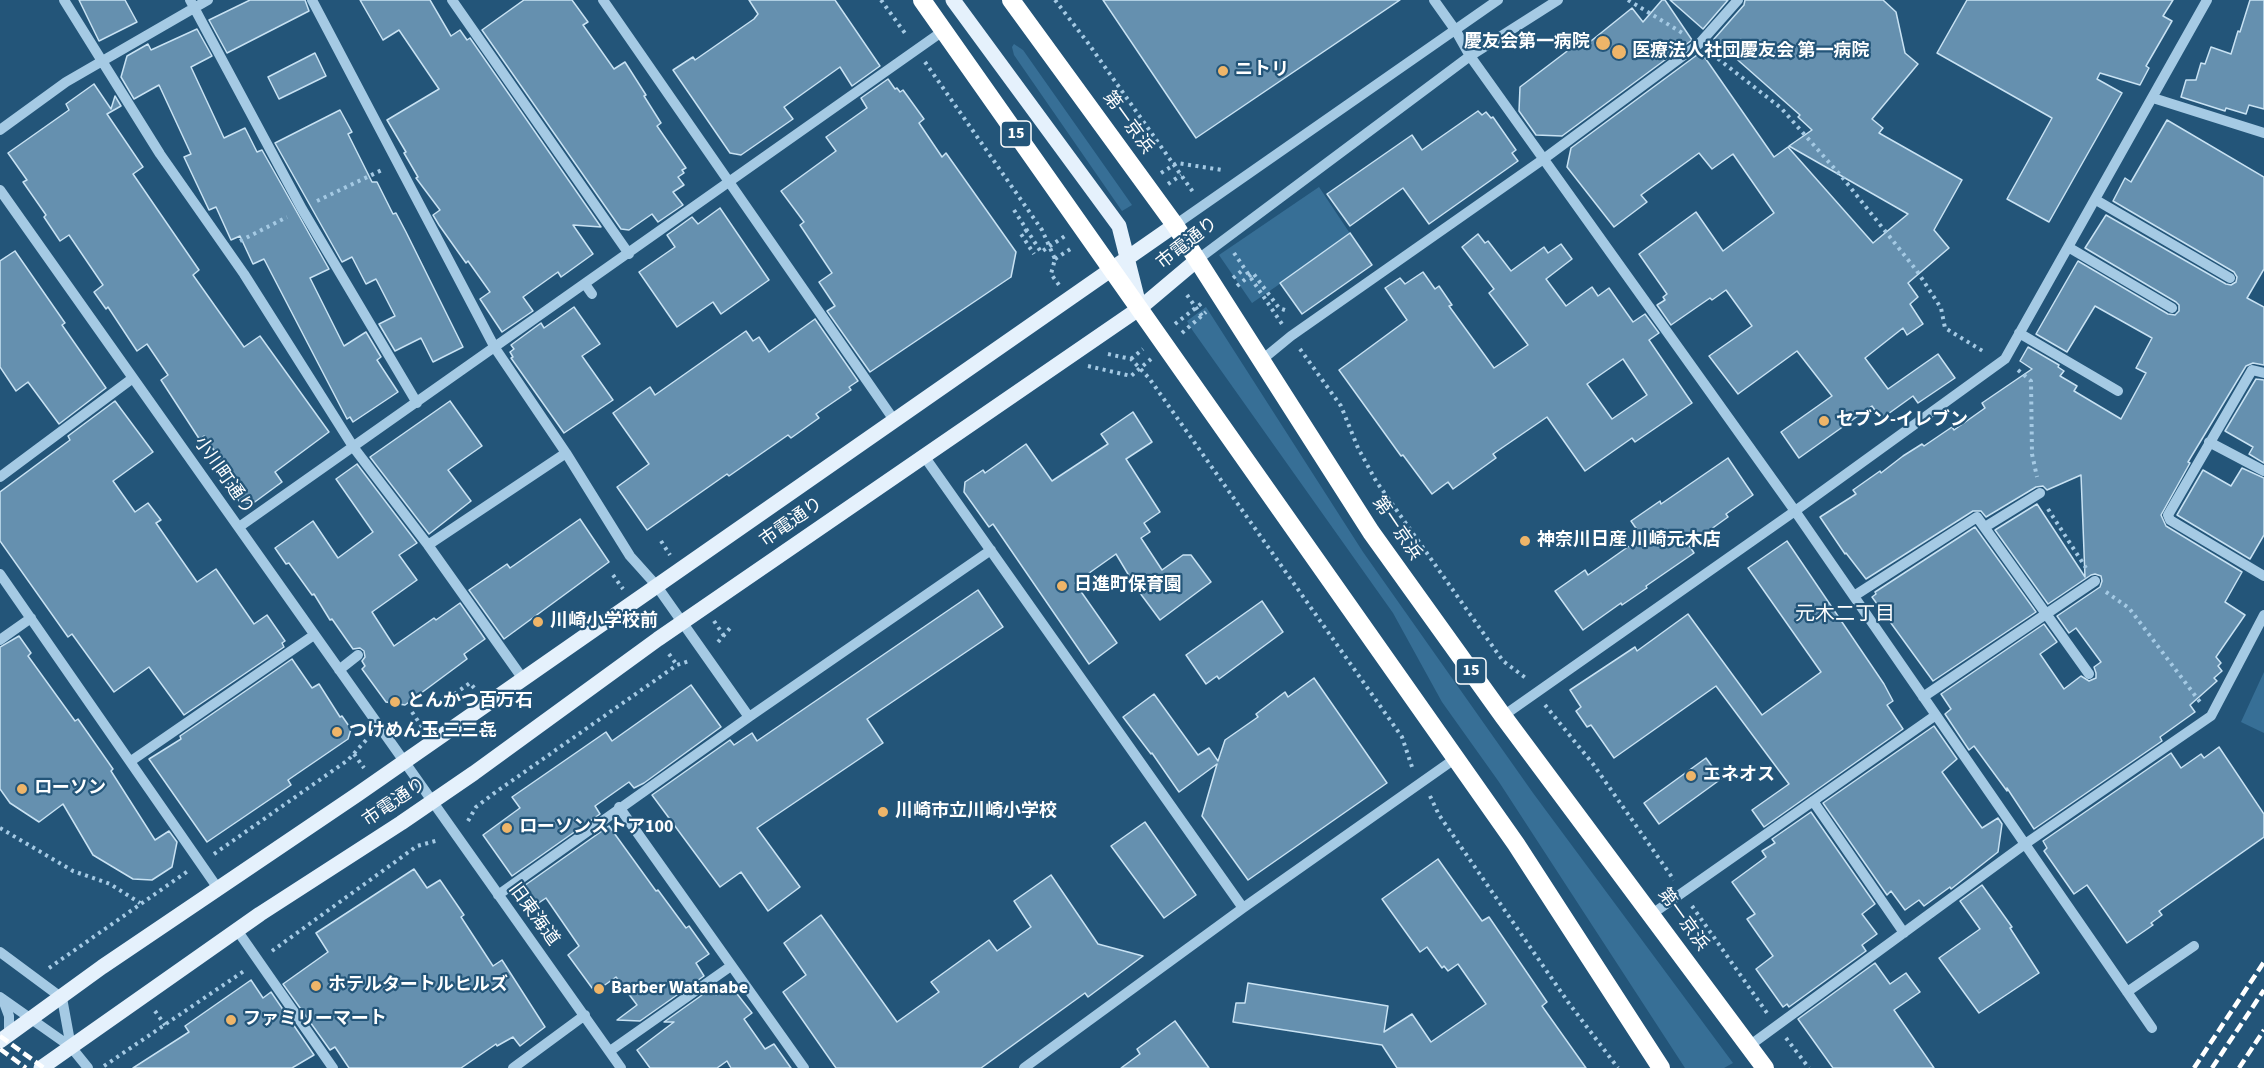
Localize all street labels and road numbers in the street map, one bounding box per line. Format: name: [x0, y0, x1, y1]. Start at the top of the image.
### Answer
street label: 第一京浜: [1097, 88, 1157, 158]
road number: 15: [1001, 121, 1031, 147]
street label: 市電通り: [1153, 213, 1223, 275]
street label: 小川町通り: [188, 433, 258, 519]
street label: 第一京浜: [1367, 493, 1425, 565]
street label: 市電通り: [756, 494, 828, 552]
road number: 15: [1456, 658, 1486, 684]
street label: 市電通り: [359, 774, 431, 832]
street label: 旧東海道: [503, 880, 563, 950]
street label: 第一京浜: [1652, 885, 1712, 955]

